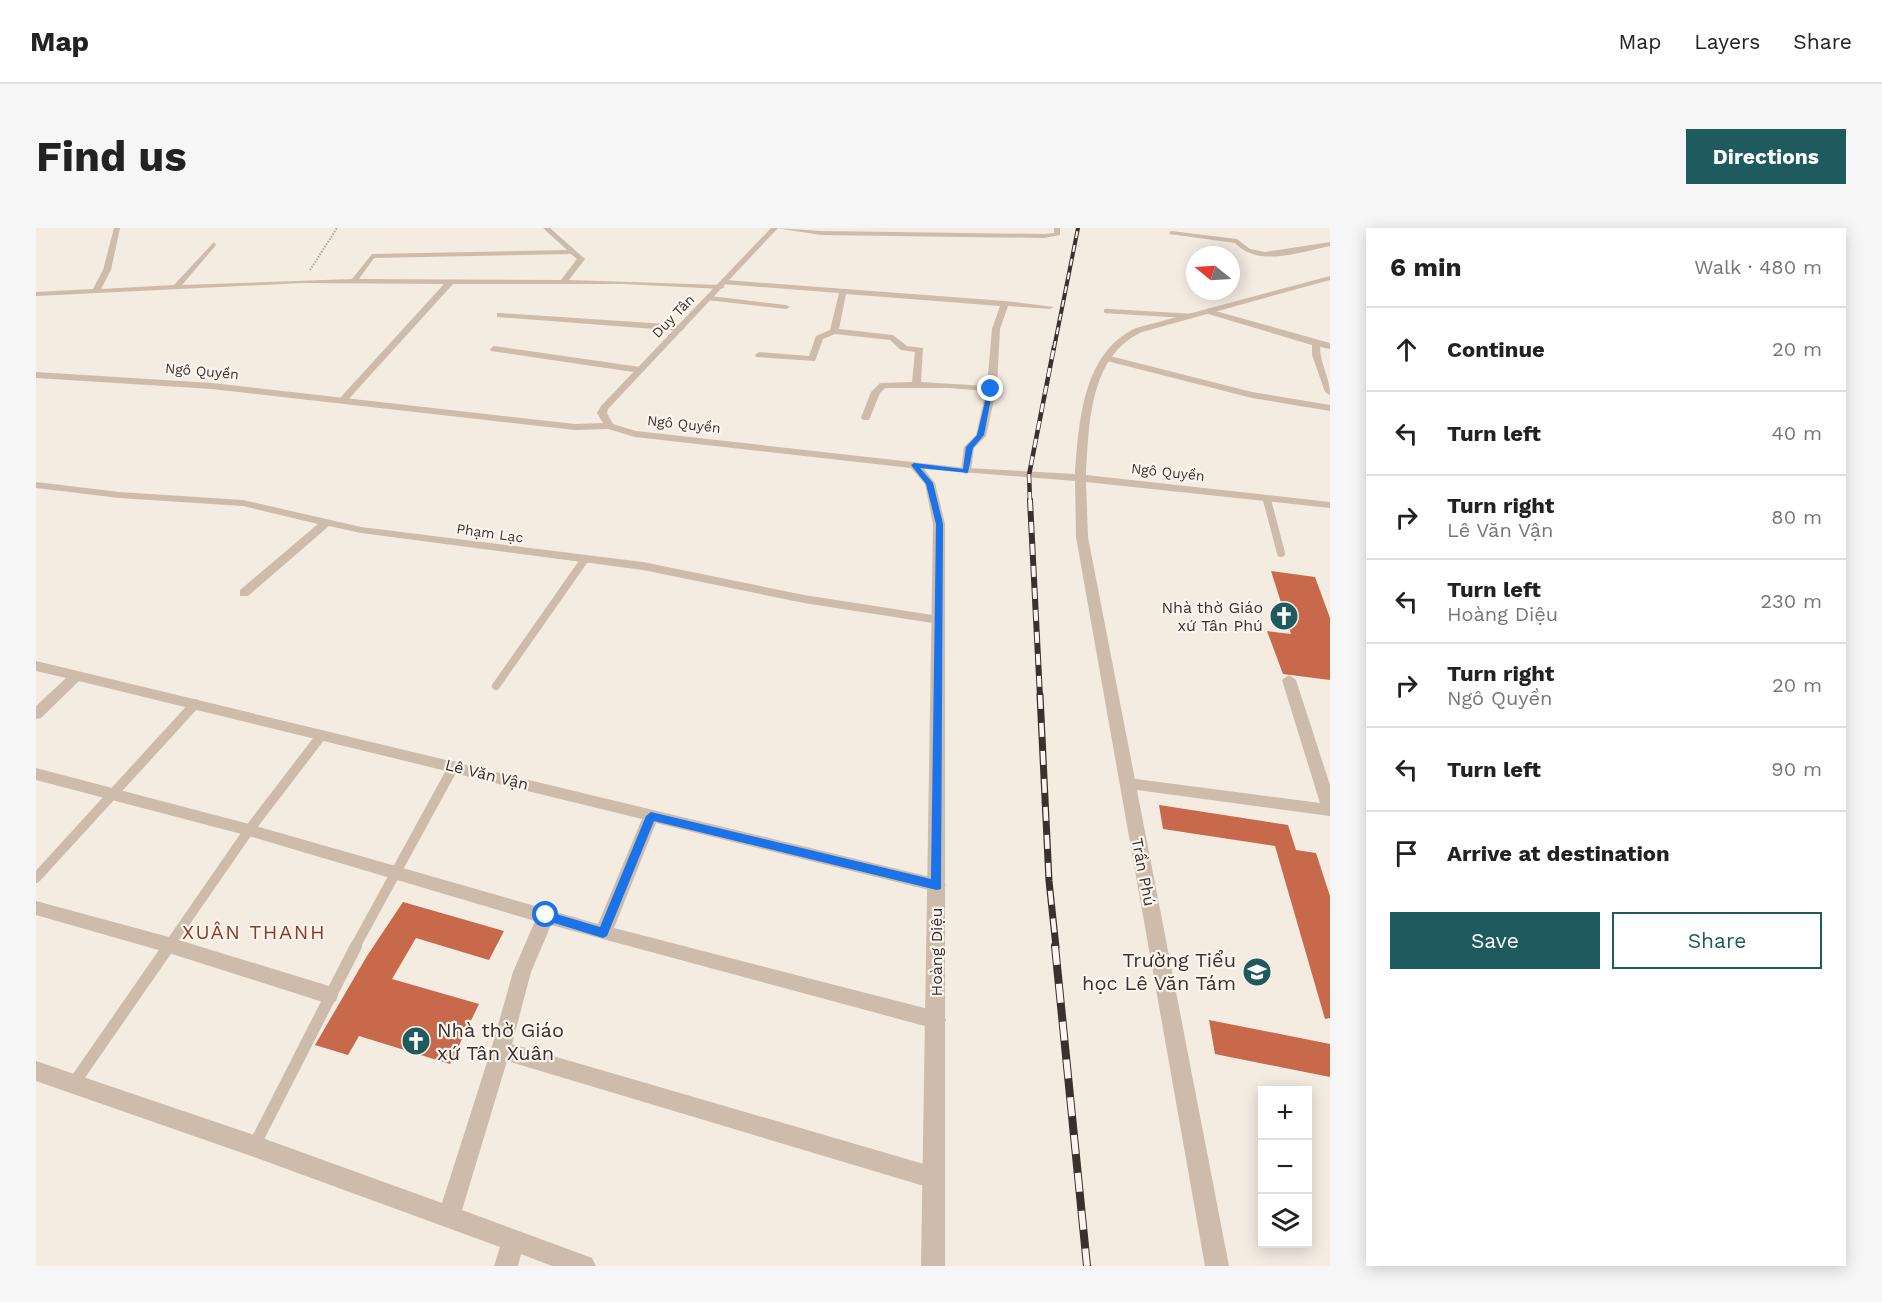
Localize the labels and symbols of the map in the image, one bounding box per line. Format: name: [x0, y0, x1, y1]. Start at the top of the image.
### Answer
north arrow: [1186, 246, 1240, 300]
street label: Duy Tân: [649, 291, 697, 341]
street label: Ngô Quyền: [165, 360, 239, 382]
route end: [977, 375, 1003, 401]
street label: Ngô Quyền: [646, 412, 722, 436]
street label: Ngô Quyền: [1130, 460, 1206, 484]
street label: Phạm Lạc: [456, 520, 525, 546]
place label: Nhà thờ Giáo xứ Tân Phú: [1161, 598, 1263, 635]
church icon: Nhà thờ Giáo xứ Tân Phú: [1268, 600, 1300, 632]
street label: Lê Văn Vận: [443, 755, 530, 794]
street label: Trần Phú: [1128, 837, 1159, 908]
route start: [532, 901, 558, 927]
street label: Hoàng Diệu: [927, 908, 946, 996]
district label: XUÂN THANH: [182, 920, 326, 944]
place label: Trường Tiểu học Lê Văn Tám: [1082, 948, 1236, 995]
school or university icon: Trường Tiểu học Lê Văn Tám: [1241, 956, 1273, 988]
place label: Nhà thờ Giáo xứ Tân Xuân: [437, 1018, 564, 1065]
church icon: Nhà thờ Giáo xứ Tân Xuân: [400, 1025, 432, 1057]

